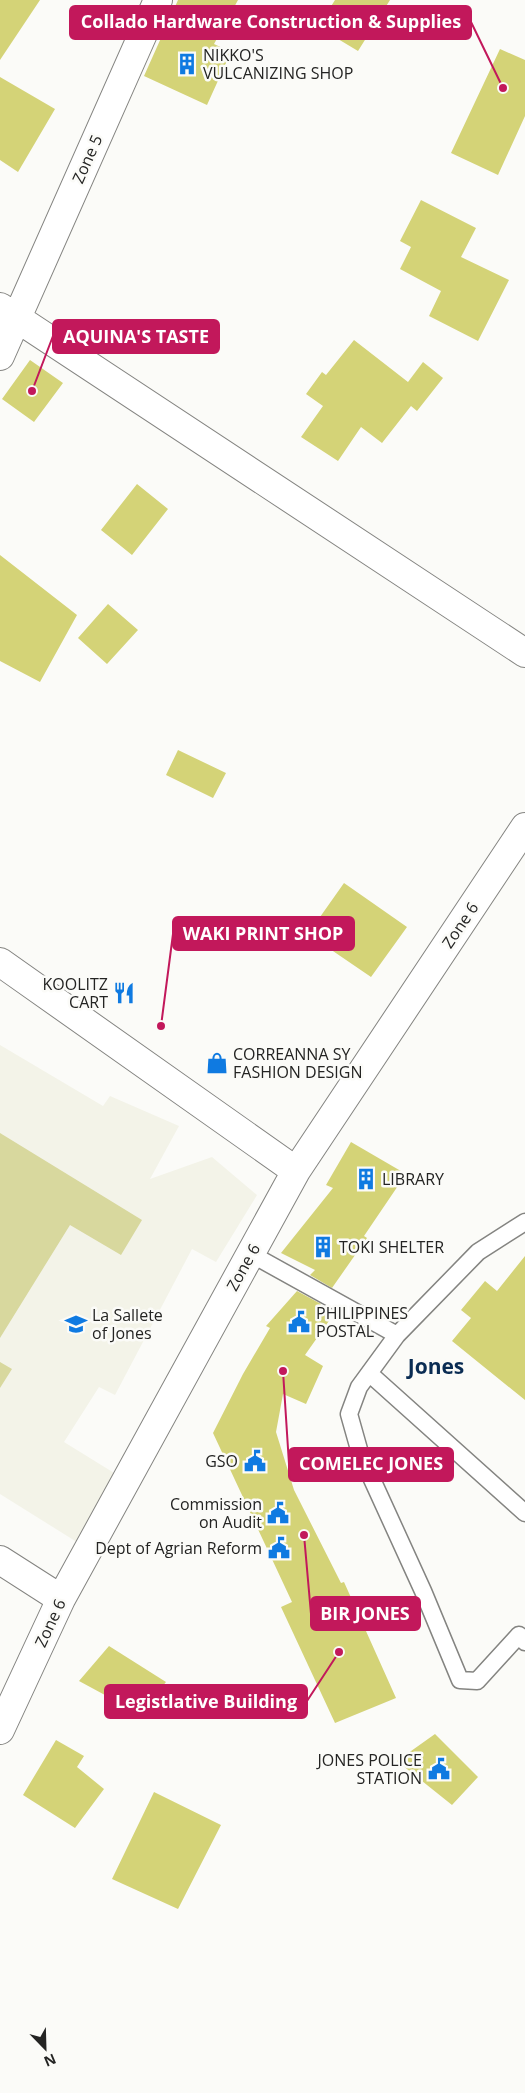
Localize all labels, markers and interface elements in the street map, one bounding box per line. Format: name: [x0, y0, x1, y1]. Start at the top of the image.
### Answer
callout: Collado Hardware Construction & Supplies: [70, 6, 471, 39]
text: Collado Hardware Construction & Supplies: [81, 9, 461, 33]
place label: NIKKO'S VULCANIZING SHOP: [203, 44, 353, 84]
building icon: NIKKO'S VULCANIZING SHOP: [174, 51, 200, 77]
street label: Zone 5: [67, 131, 107, 187]
callout: AQUINA'S TASTE: [53, 320, 219, 353]
text: AQUINA'S TASTE: [63, 324, 209, 348]
street label: Zone 6: [437, 898, 483, 952]
callout: WAKI PRINT SHOP: [173, 917, 354, 950]
text: WAKI PRINT SHOP: [183, 921, 343, 945]
place label: KOOLITZ CART: [43, 973, 108, 1013]
restaurant icon: KOOLITZ CART: [111, 980, 137, 1006]
place label: CORREANNA SY FASHION DESIGN: [233, 1043, 362, 1083]
shop icon: CORREANNA SY FASHION DESIGN: [204, 1050, 230, 1076]
building icon: LIBRARY: [353, 1166, 379, 1192]
place label: LIBRARY: [382, 1168, 444, 1190]
building icon: TOKI SHELTER: [310, 1234, 336, 1260]
place label: TOKI SHELTER: [339, 1236, 444, 1258]
street label: Zone 6: [221, 1239, 265, 1295]
place label: PHILIPPINES POSTAL: [316, 1302, 408, 1342]
place label: La Sallete of Jones: [92, 1304, 163, 1344]
public building icon: PHILIPPINES POSTAL: [286, 1309, 312, 1335]
school or university icon: La Sallete of Jones: [63, 1311, 89, 1337]
district label: Jones: [406, 1352, 464, 1380]
public building icon: GSO: [242, 1448, 268, 1474]
callout: COMELEC JONES: [289, 1448, 453, 1481]
place label: GSO: [205, 1450, 238, 1472]
text: COMELEC JONES: [299, 1451, 443, 1475]
place label: Commission on Audit: [170, 1493, 262, 1533]
public building icon: Commission on Audit: [265, 1500, 291, 1526]
public building icon: Dept of Agrian Reform: [266, 1535, 292, 1561]
place label: Dept of Agrian Reform: [95, 1537, 262, 1559]
street label: Zone 6: [29, 1595, 71, 1651]
callout: BIR JONES: [311, 1597, 420, 1630]
text: BIR JONES: [320, 1601, 410, 1625]
callout: Legistlative Building: [105, 1685, 307, 1718]
text: Legistlative Building: [115, 1689, 297, 1713]
place label: JONES POLICE STATION: [316, 1749, 422, 1789]
public building icon: JONES POLICE STATION: [426, 1756, 452, 1782]
north arrow: [20, 2023, 70, 2073]
text: N: [41, 2049, 59, 2071]

